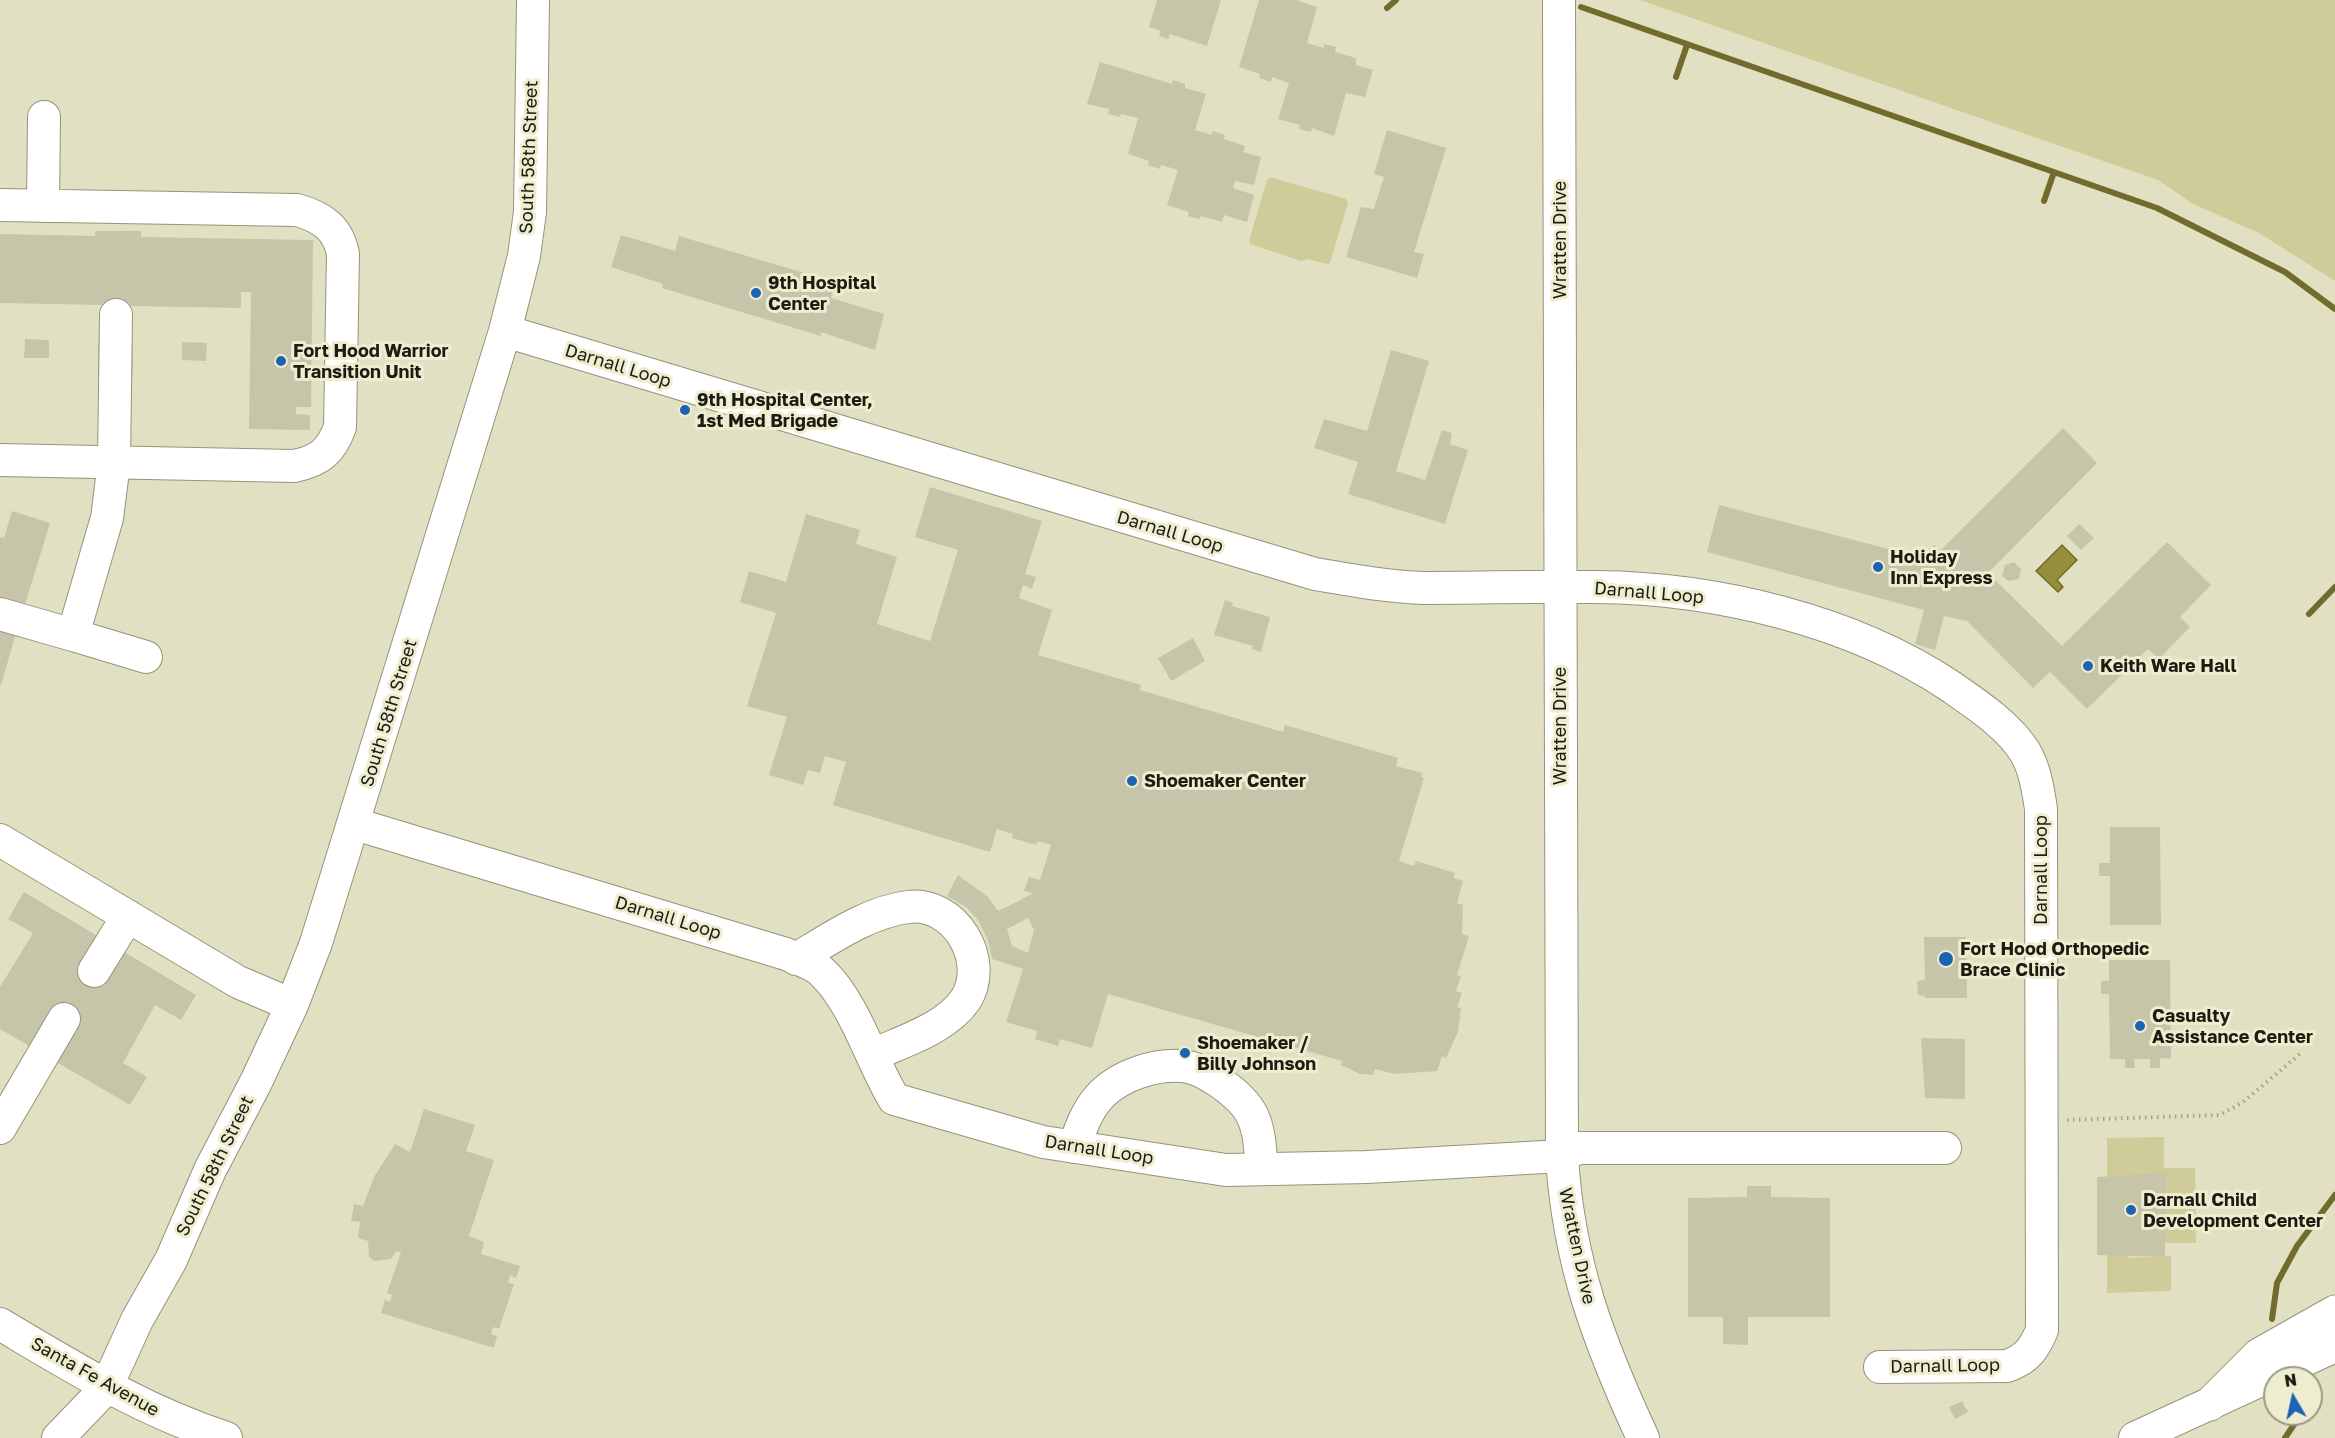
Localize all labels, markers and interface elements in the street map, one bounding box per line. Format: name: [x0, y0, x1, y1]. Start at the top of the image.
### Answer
street label: South 58th Street: [516, 80, 542, 234]
street label: Wratten Drive: [1549, 181, 1571, 299]
place label: 9th Hospital Center: [768, 272, 876, 314]
marker: 9th Hospital Center: [749, 286, 763, 300]
place label: Fort Hood Warrior Transition Unit: [293, 340, 449, 382]
street label: Darnall Loop: [562, 340, 674, 392]
marker: Fort Hood Warrior Transition Unit: [274, 354, 288, 368]
place label: 9th Hospital Center, 1st Med Brigade: [697, 389, 873, 432]
marker: 9th Hospital Center, 1st Med Brigade: [678, 403, 692, 417]
street label: Darnall Loop: [1114, 506, 1226, 558]
place label: Holiday Inn Express: [1890, 546, 1993, 588]
marker: Holiday Inn Express: [1871, 560, 1885, 574]
street label: Darnall Loop: [1593, 577, 1705, 609]
street label: South 58th Street: [356, 636, 422, 790]
place label: Keith Ware Hall: [2100, 655, 2236, 677]
marker: Keith Ware Hall: [2081, 659, 2095, 673]
street label: Wratten Drive: [1549, 667, 1571, 785]
place label: Shoemaker Center: [1144, 770, 1306, 792]
marker: Shoemaker Center: [1125, 774, 1139, 788]
street label: Darnall Loop: [2030, 815, 2052, 925]
street label: Darnall Loop: [612, 892, 724, 944]
place label: Fort Hood Orthopedic Brace Clinic: [1960, 938, 2149, 980]
marker: Fort Hood Orthopedic Brace Clinic: [1937, 950, 1955, 968]
place label: Casualty Assistance Center: [2152, 1005, 2313, 1048]
marker: Casualty Assistance Center: [2133, 1019, 2147, 1033]
place label: Shoemaker / Billy Johnson: [1197, 1032, 1316, 1074]
marker: Shoemaker / Billy Johnson: [1178, 1046, 1192, 1060]
street label: South 58th Street: [172, 1092, 258, 1240]
street label: Darnall Loop: [1043, 1131, 1155, 1169]
street label: Wratten Drive: [1554, 1186, 1600, 1306]
place label: Darnall Child Development Center: [2143, 1189, 2323, 1232]
marker: Darnall Child Development Center: [2124, 1203, 2138, 1217]
street label: Santa Fe Avenue: [27, 1333, 163, 1421]
street label: Darnall Loop: [1890, 1354, 2000, 1378]
north arrow: [2263, 1366, 2323, 1426]
text: N: [2283, 1369, 2298, 1391]

